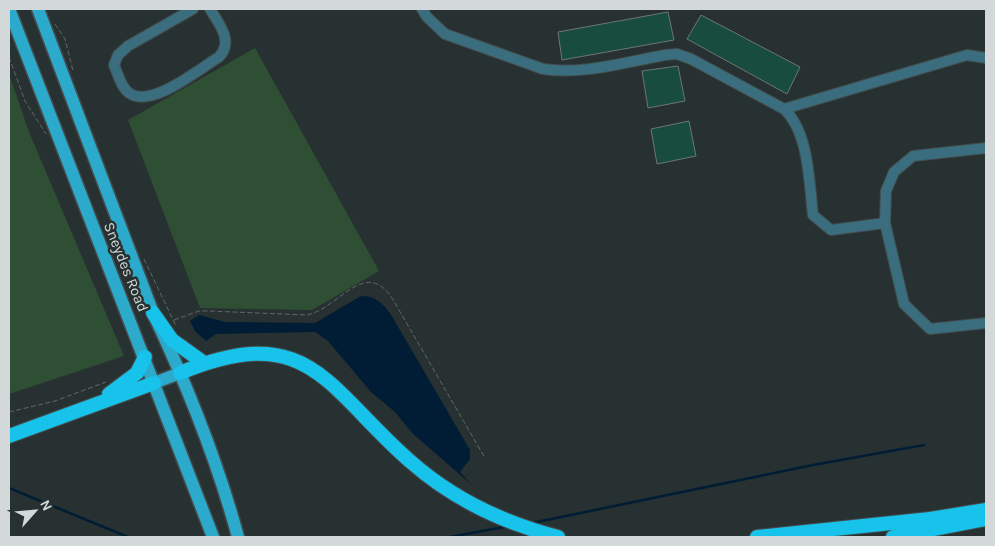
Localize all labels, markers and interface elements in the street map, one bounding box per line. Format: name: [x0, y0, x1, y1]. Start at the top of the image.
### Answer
street label: Sneydes Road: [100, 219, 152, 315]
north arrow: [10, 486, 60, 536]
text: N: [36, 497, 56, 514]

